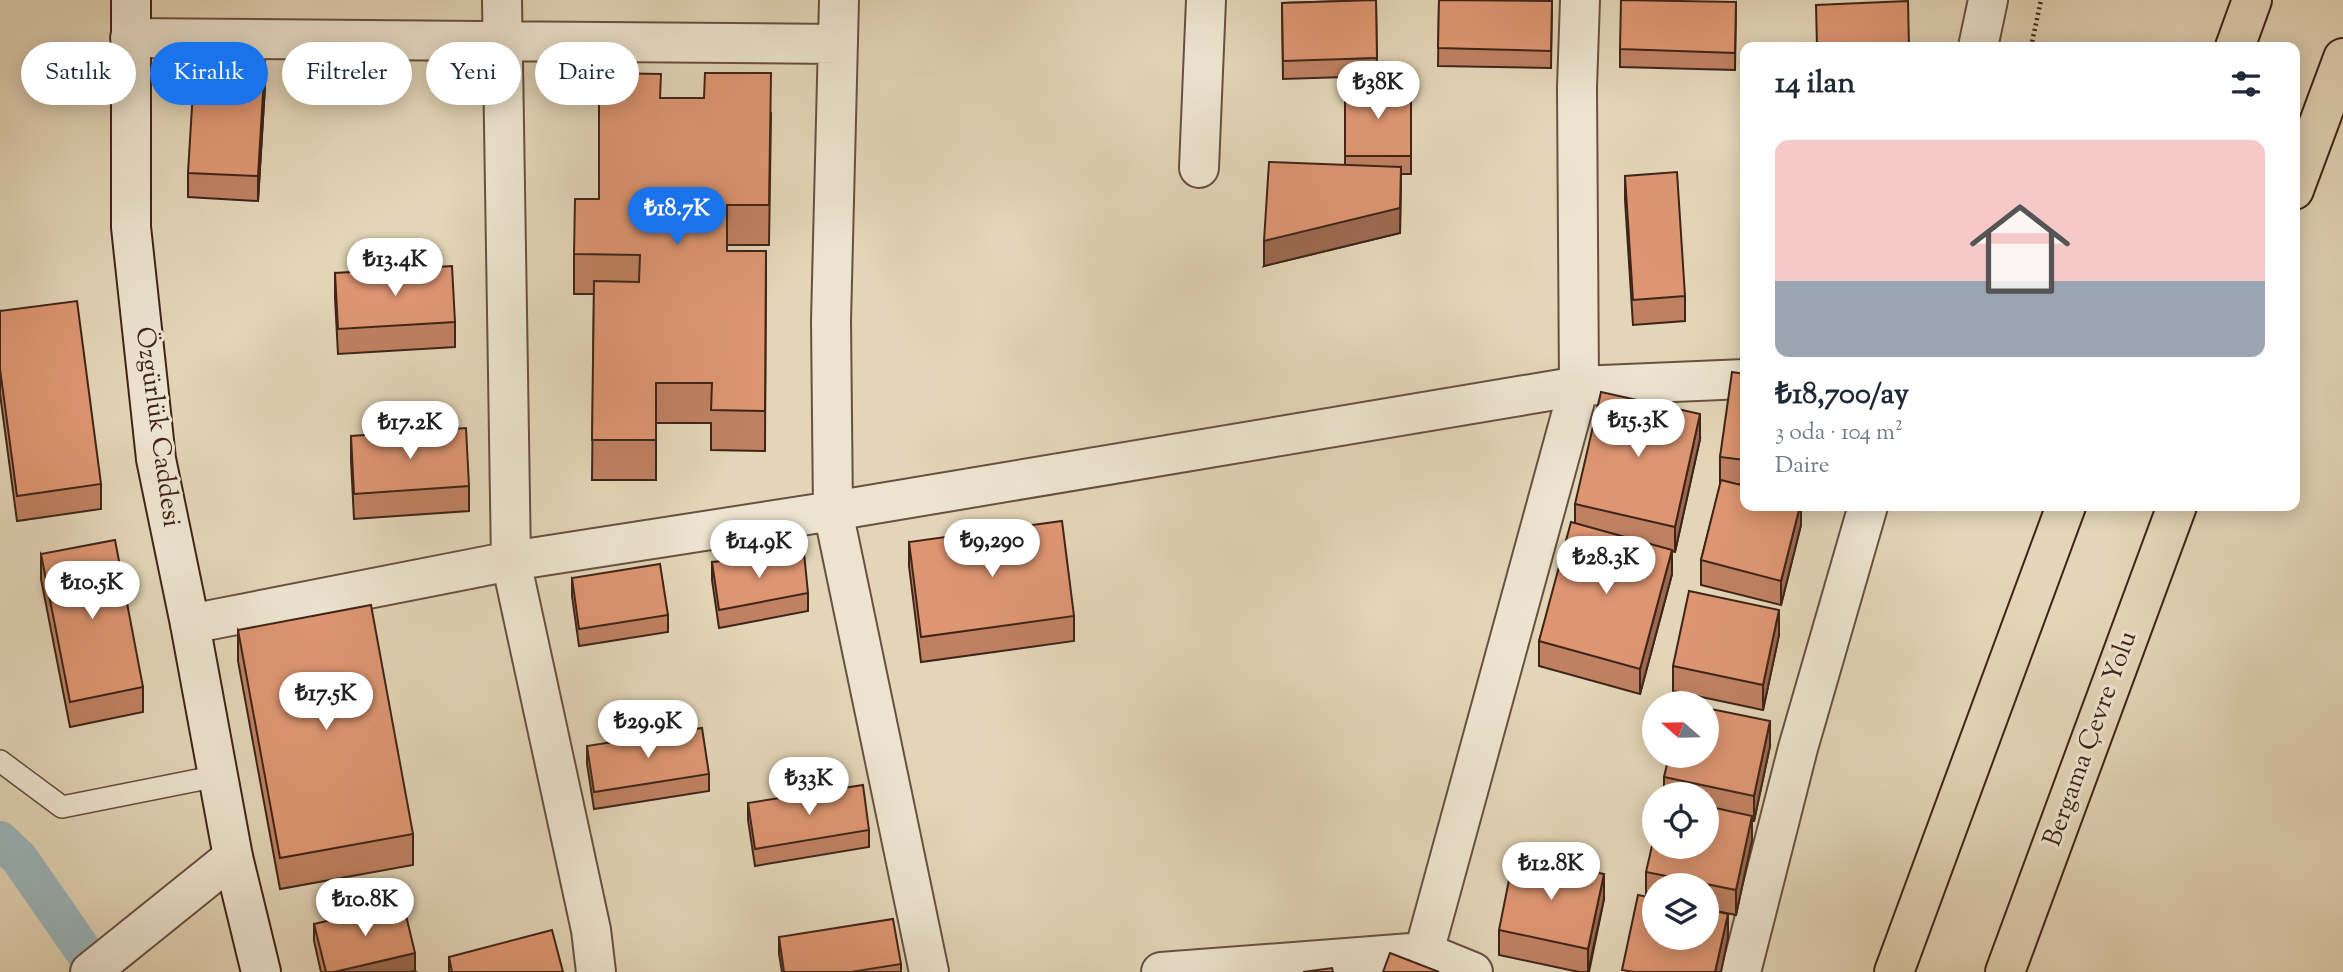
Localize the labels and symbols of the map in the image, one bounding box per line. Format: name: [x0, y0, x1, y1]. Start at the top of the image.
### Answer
pin: ₺38K: [1337, 61, 1419, 121]
pin: ₺18.7K: [620, 188, 734, 247]
pin: ₺13.4K: [338, 238, 452, 298]
street label: Özgürlük Caddesi: [125, 325, 189, 529]
pin: ₺15.3K: [1581, 400, 1695, 459]
pin: ₺17.2K: [353, 402, 467, 461]
pin: ₺14.9K: [702, 520, 816, 580]
pin: ₺9,290: [935, 520, 1049, 579]
pin: ₺28.3K: [1549, 536, 1663, 596]
pin: ₺10.5K: [35, 562, 149, 621]
street label: Bergama Çevre Yolu: [2035, 626, 2147, 852]
pin: ₺17.5K: [269, 672, 383, 732]
north arrow: [1642, 691, 1718, 768]
pin: ₺29.9K: [591, 700, 705, 760]
pin: ₺33K: [768, 758, 850, 817]
pin: ₺12.8K: [1494, 842, 1608, 902]
pin: ₺10.8K: [308, 878, 422, 938]

